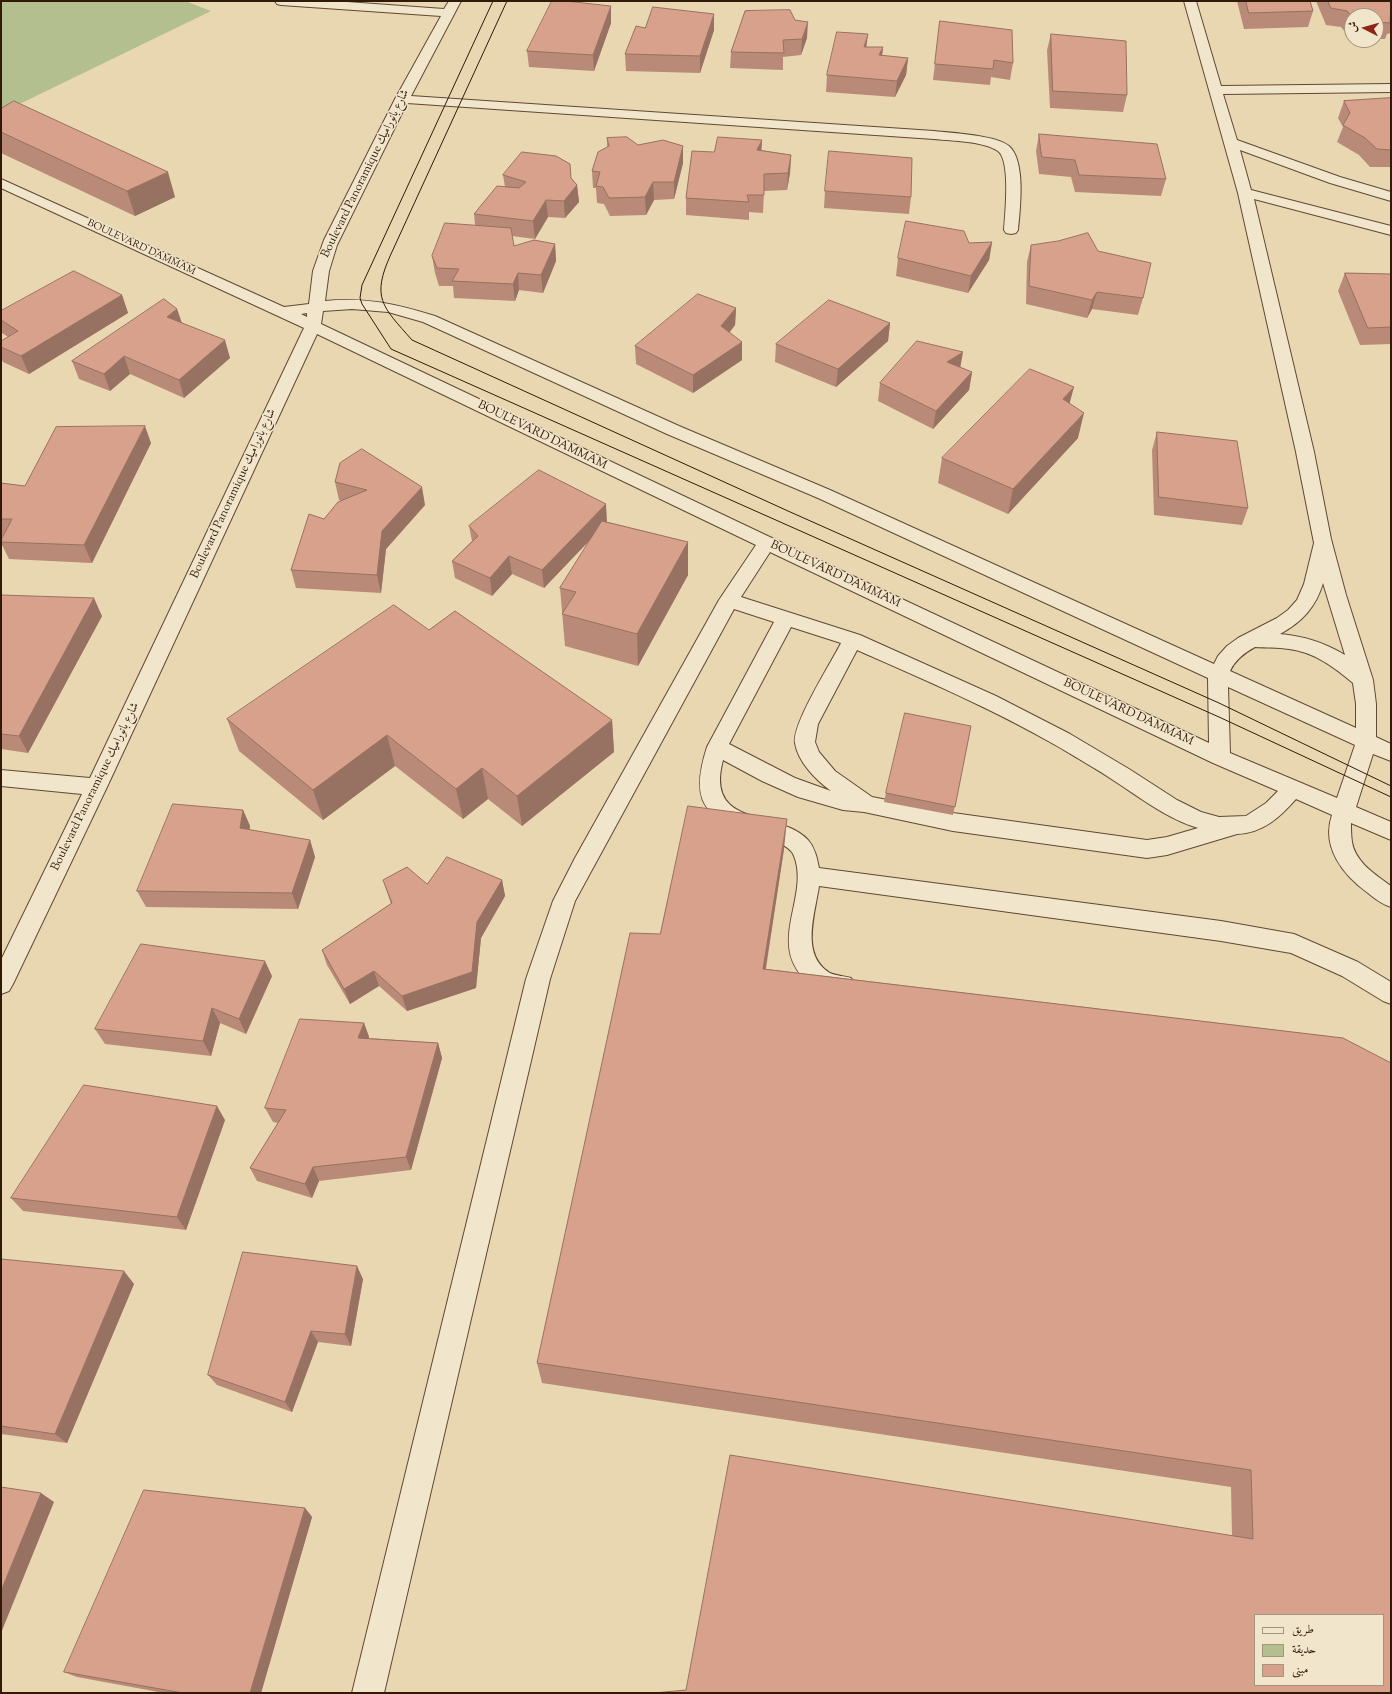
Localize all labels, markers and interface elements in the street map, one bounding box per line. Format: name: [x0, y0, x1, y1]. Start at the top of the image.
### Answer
north arrow: [1344, 8, 1384, 48]
text: ش: [1345, 21, 1362, 33]
street label: Boulevard Panoramique شارع بانوراميك: [319, 87, 413, 261]
street label: BOULEVARD DAMMAM: [85, 218, 197, 278]
street label: BOULEVARD DAMMAM: [475, 398, 609, 474]
street label: Boulevard Panoramique شارع بانوراميك: [188, 407, 280, 581]
street label: BOULEVARD DAMMAM: [768, 538, 902, 612]
street label: BOULEVARD DAMMAM: [1061, 676, 1195, 750]
street label: Boulevard Panoramique شارع بانوراميك: [49, 700, 143, 874]
legend: [1254, 1614, 1384, 1686]
text: طريق: [1292, 1621, 1314, 1639]
text: حديقة: [1292, 1641, 1316, 1659]
text: مبنى: [1292, 1661, 1308, 1679]

